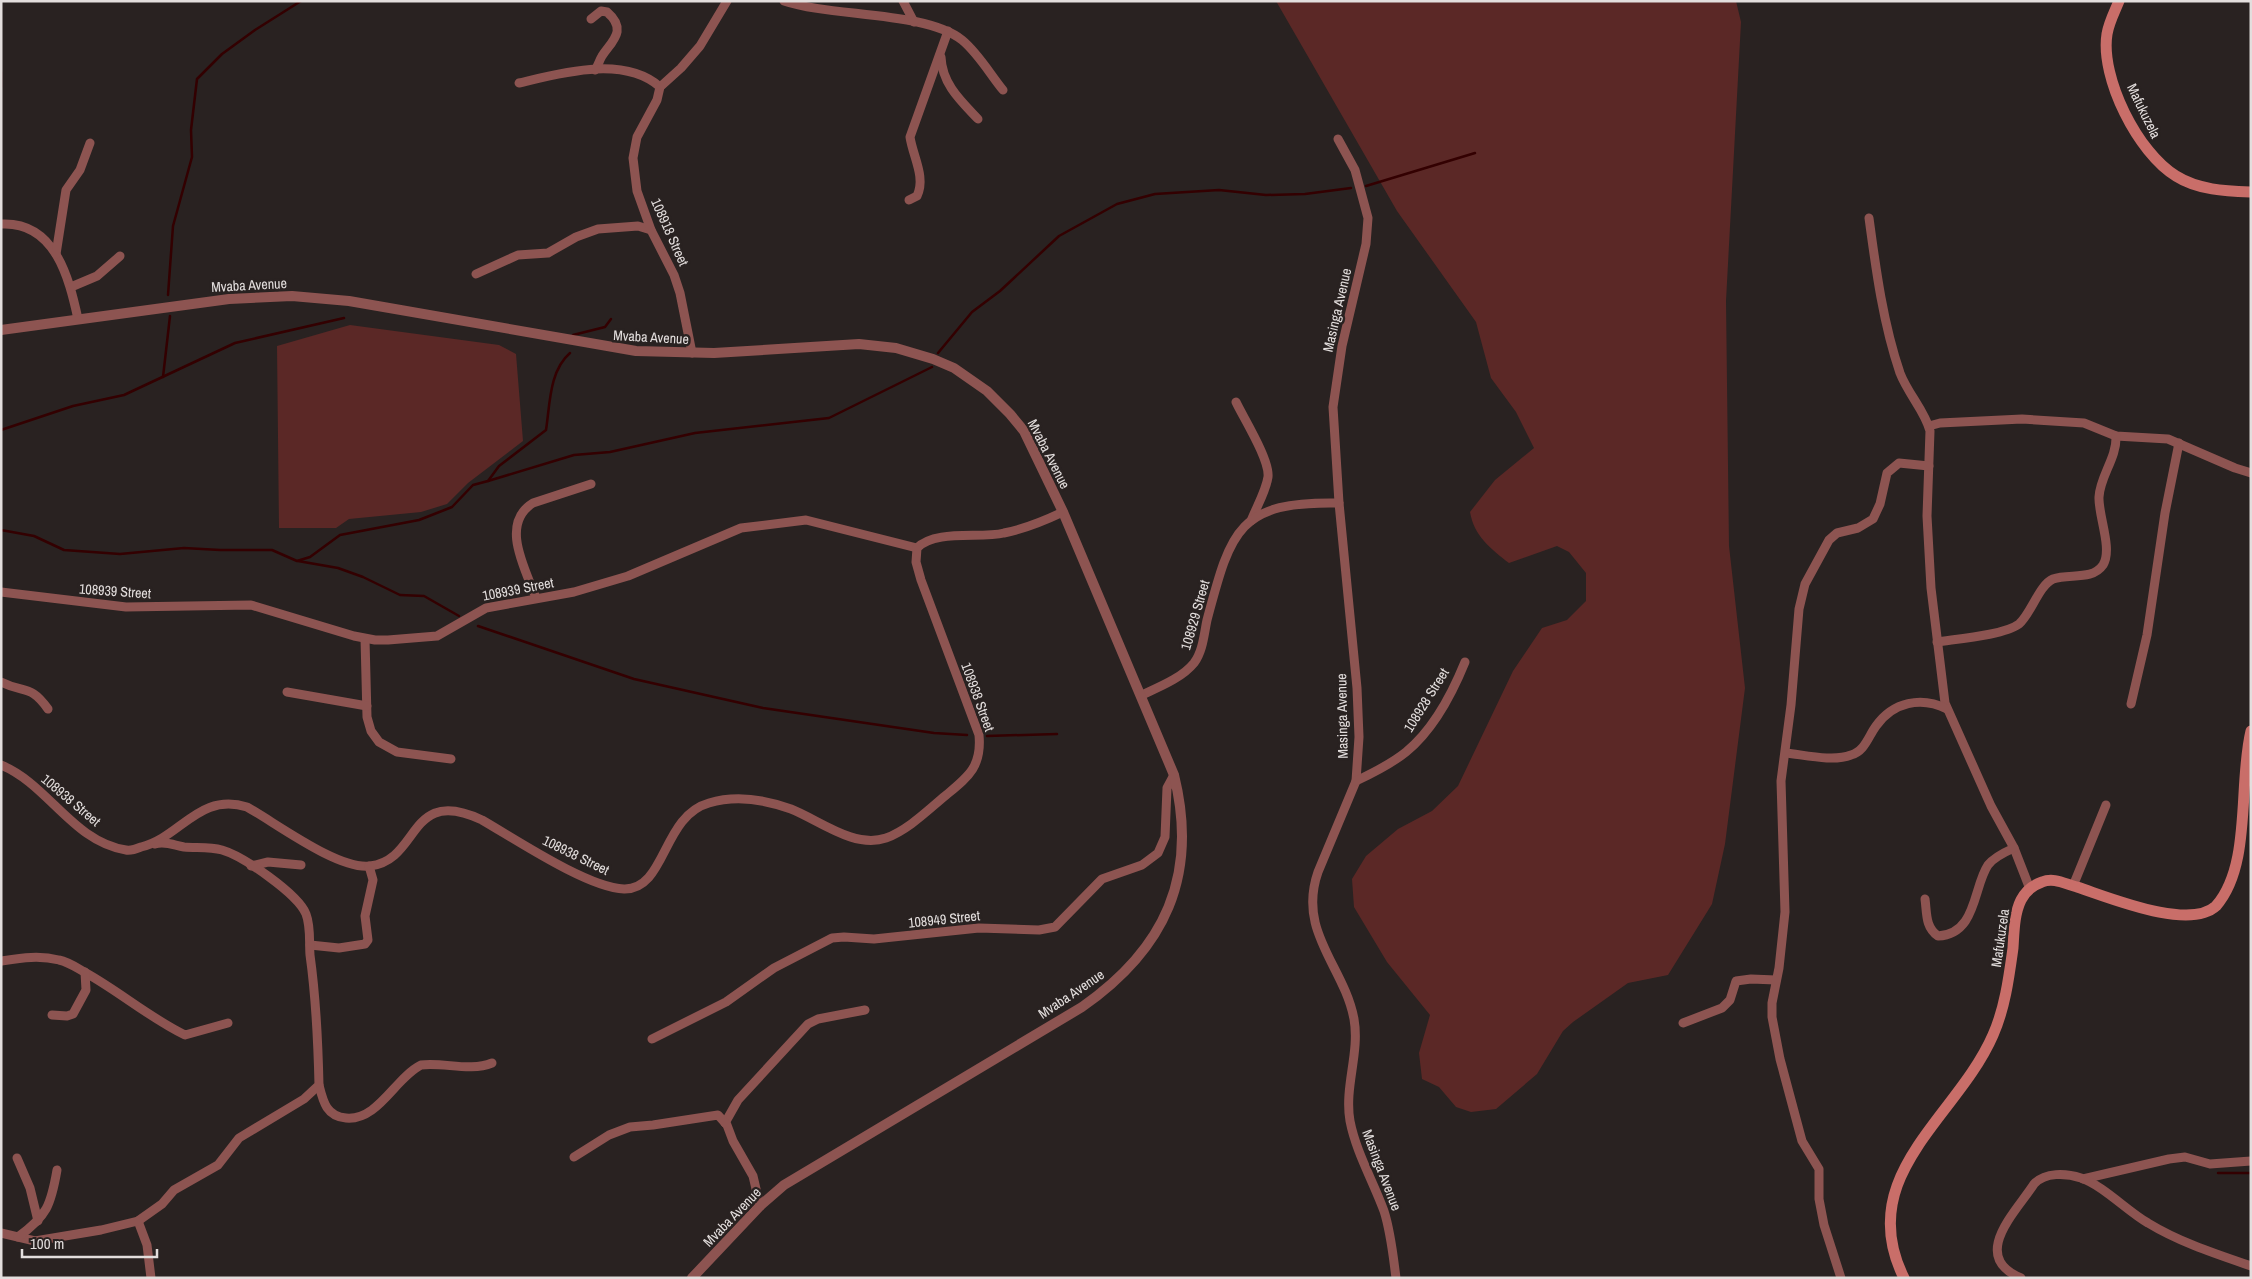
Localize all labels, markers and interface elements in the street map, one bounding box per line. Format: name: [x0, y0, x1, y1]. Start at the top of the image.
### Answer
street label: Mafukuzela: [2123, 81, 2165, 142]
street label: 108918 Street: [647, 195, 693, 269]
street label: Masinga Avenue: [1319, 266, 1355, 354]
street label: Mvaba Avenue: [211, 274, 287, 296]
street label: Mvaba Avenue: [613, 326, 689, 348]
street label: Mvaba Avenue: [1024, 416, 1074, 492]
street label: 108939 Street: [481, 573, 555, 605]
street label: 108929 Street: [1176, 578, 1214, 652]
street label: 108939 Street: [78, 580, 152, 602]
street label: 108938 Street: [957, 660, 999, 734]
street label: 108928 Street: [1399, 665, 1453, 735]
street label: Masinga Avenue: [1332, 673, 1352, 759]
street label: 108938 Street: [38, 770, 104, 830]
street label: 108938 Street: [540, 831, 612, 879]
street label: 108949 Street: [907, 906, 981, 932]
street label: Mafukuzela: [1987, 907, 2013, 968]
street label: Mvaba Avenue: [1035, 965, 1107, 1023]
street label: Masinga Avenue: [1358, 1127, 1406, 1213]
street label: Mvaba Avenue: [699, 1183, 765, 1251]
scale bar: [22, 1226, 158, 1258]
text: 100 m: [30, 1233, 64, 1254]

